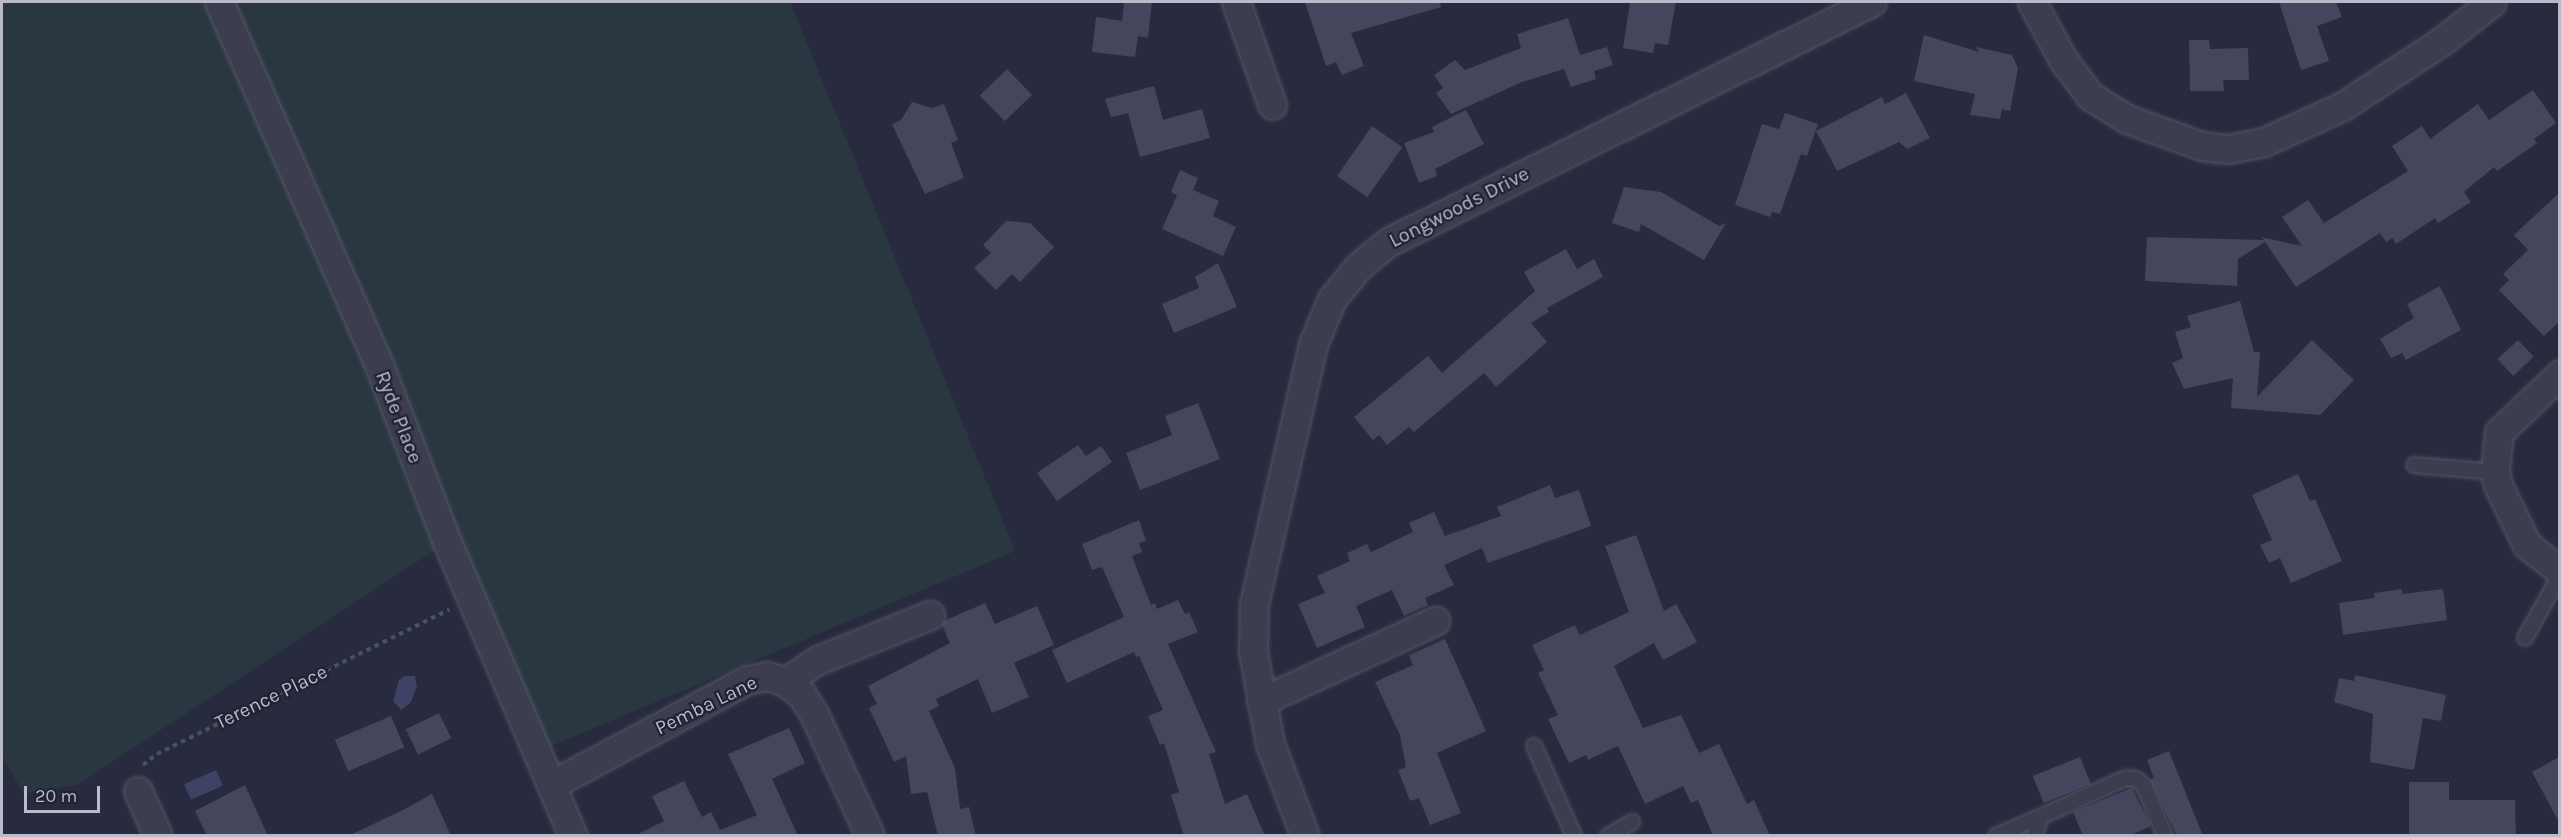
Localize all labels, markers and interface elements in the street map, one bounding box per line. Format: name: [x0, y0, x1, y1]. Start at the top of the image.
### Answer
street label: Longwoods Drive: [1385, 161, 1533, 253]
street label: Ryde Place: [370, 368, 428, 466]
street label: Terence Place: [211, 659, 331, 735]
street label: Pemba Lane: [651, 670, 761, 740]
scale bar: [27, 774, 104, 812]
text: 20 m: [35, 785, 77, 807]

